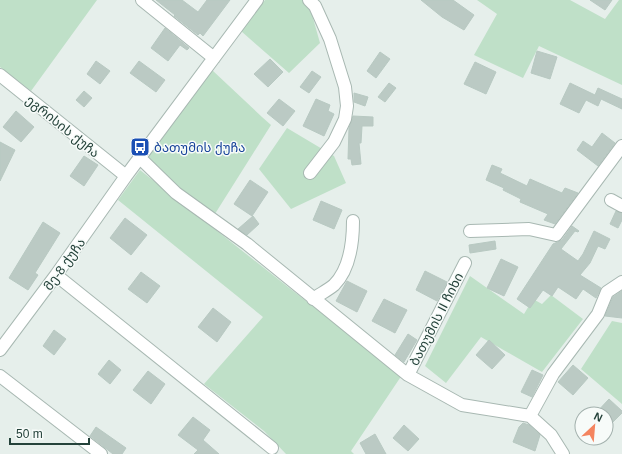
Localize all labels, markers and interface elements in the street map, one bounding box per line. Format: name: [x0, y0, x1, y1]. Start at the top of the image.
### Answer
street label: ეგრისის ქუჩა: [23, 92, 102, 161]
bus stop icon: ბათუმის ქუჩა: [129, 136, 151, 158]
place label: ბათუმის ქუჩა: [154, 140, 245, 155]
street label: მე-8 ქუჩა: [40, 235, 88, 293]
street label: ბათუმის II ჩიხი: [407, 270, 466, 368]
north arrow: [574, 406, 614, 446]
text: N: [592, 410, 605, 424]
scale bar: [10, 420, 89, 446]
text: 50 m: [16, 427, 43, 441]

